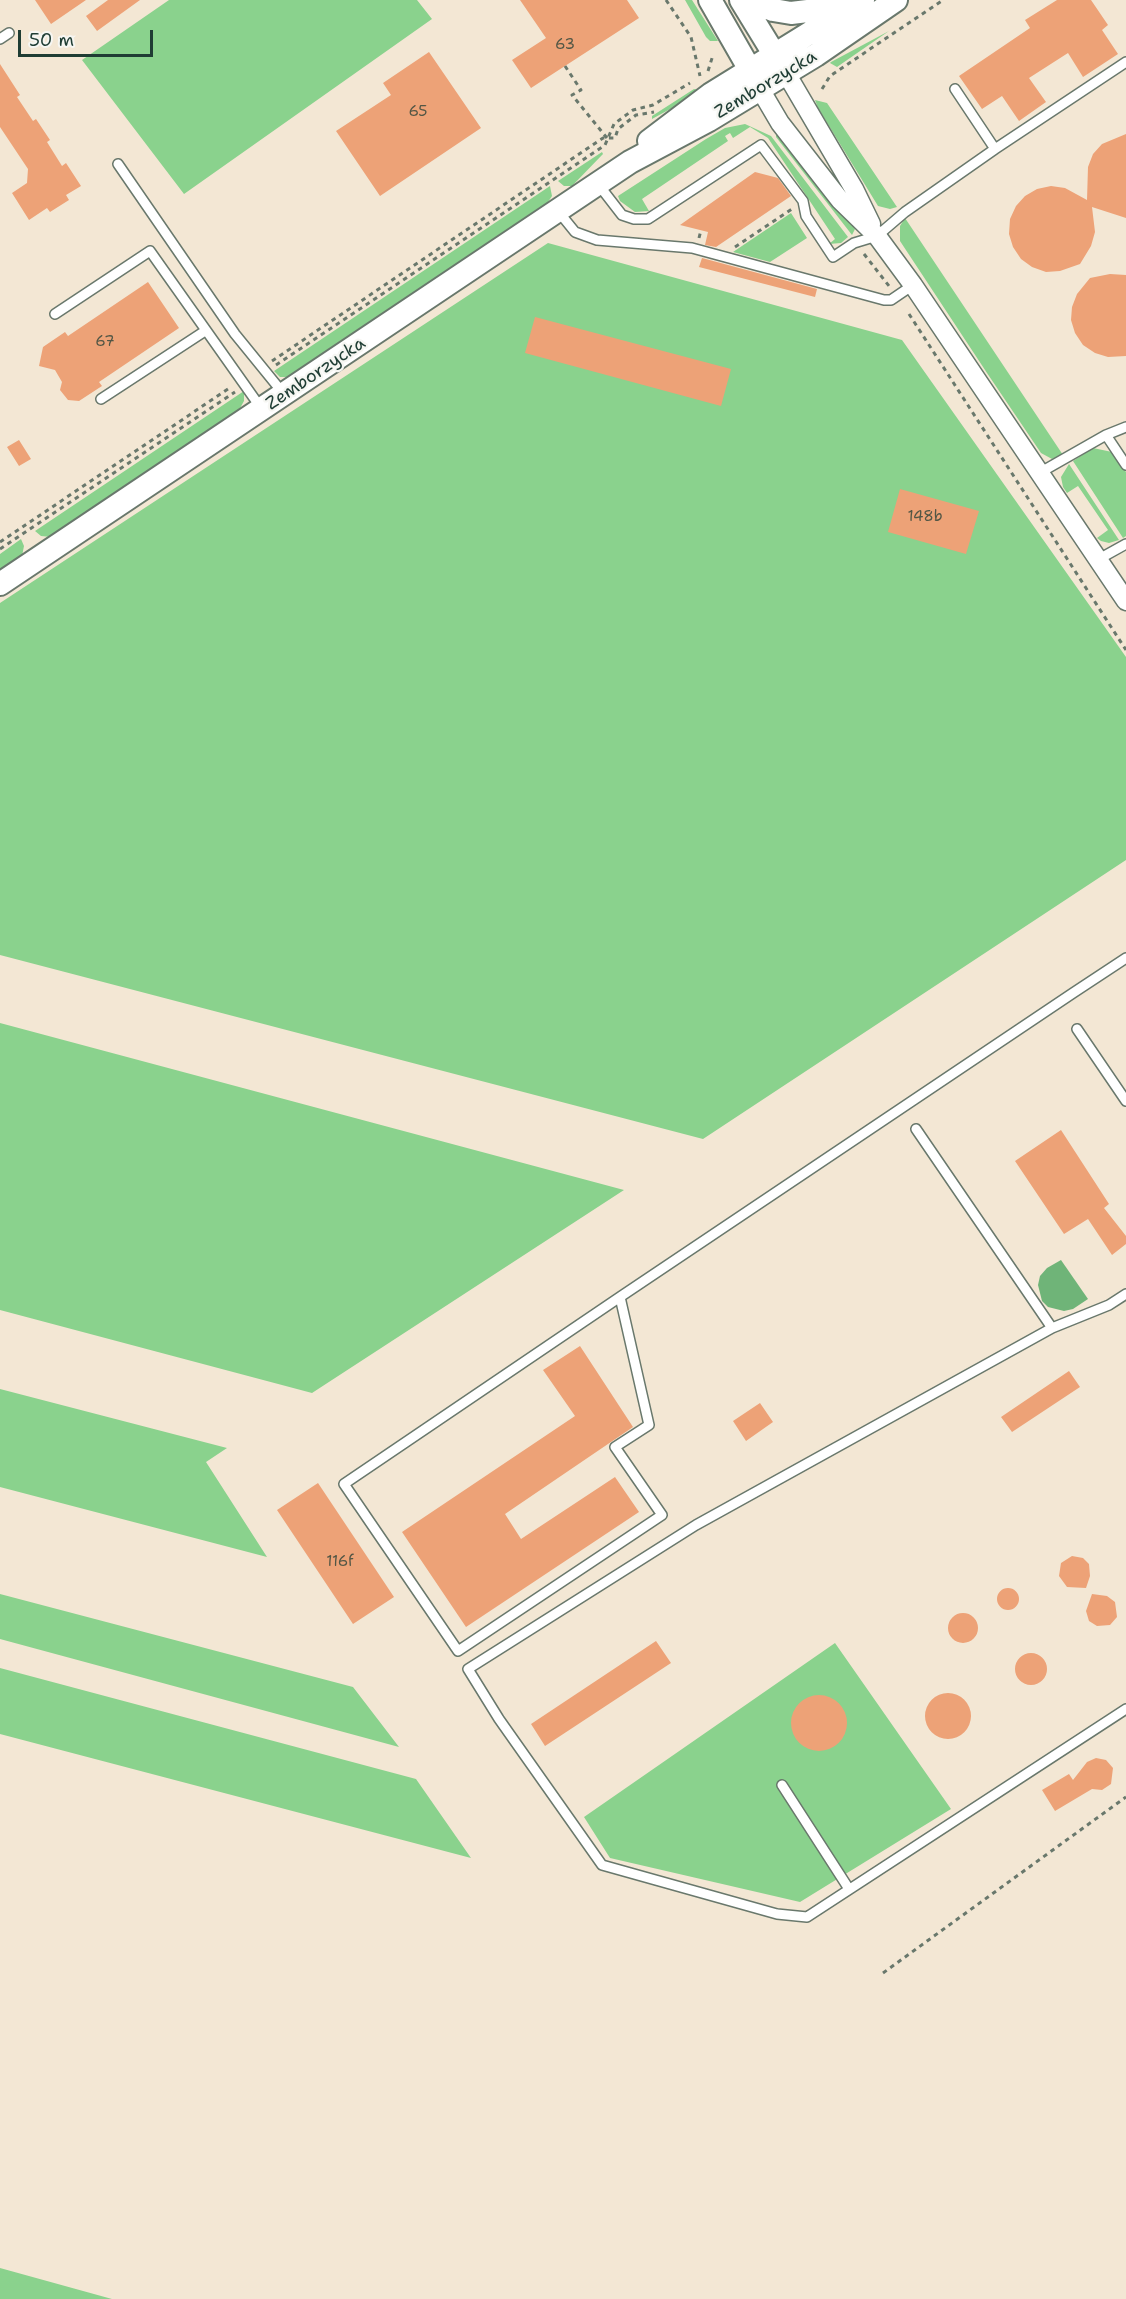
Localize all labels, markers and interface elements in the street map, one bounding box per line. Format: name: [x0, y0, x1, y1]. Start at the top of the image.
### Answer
scale bar: [21, 18, 156, 56]
text: 50 m: [29, 28, 74, 52]
house number: 63: [555, 36, 575, 54]
street label: Zemborzycka: [711, 46, 821, 124]
house number: 65: [408, 103, 428, 121]
house number: 67: [95, 333, 115, 351]
street label: Zemborzycka: [262, 333, 370, 415]
house number: 148b: [907, 508, 943, 526]
house number: 116f: [326, 1553, 354, 1571]

